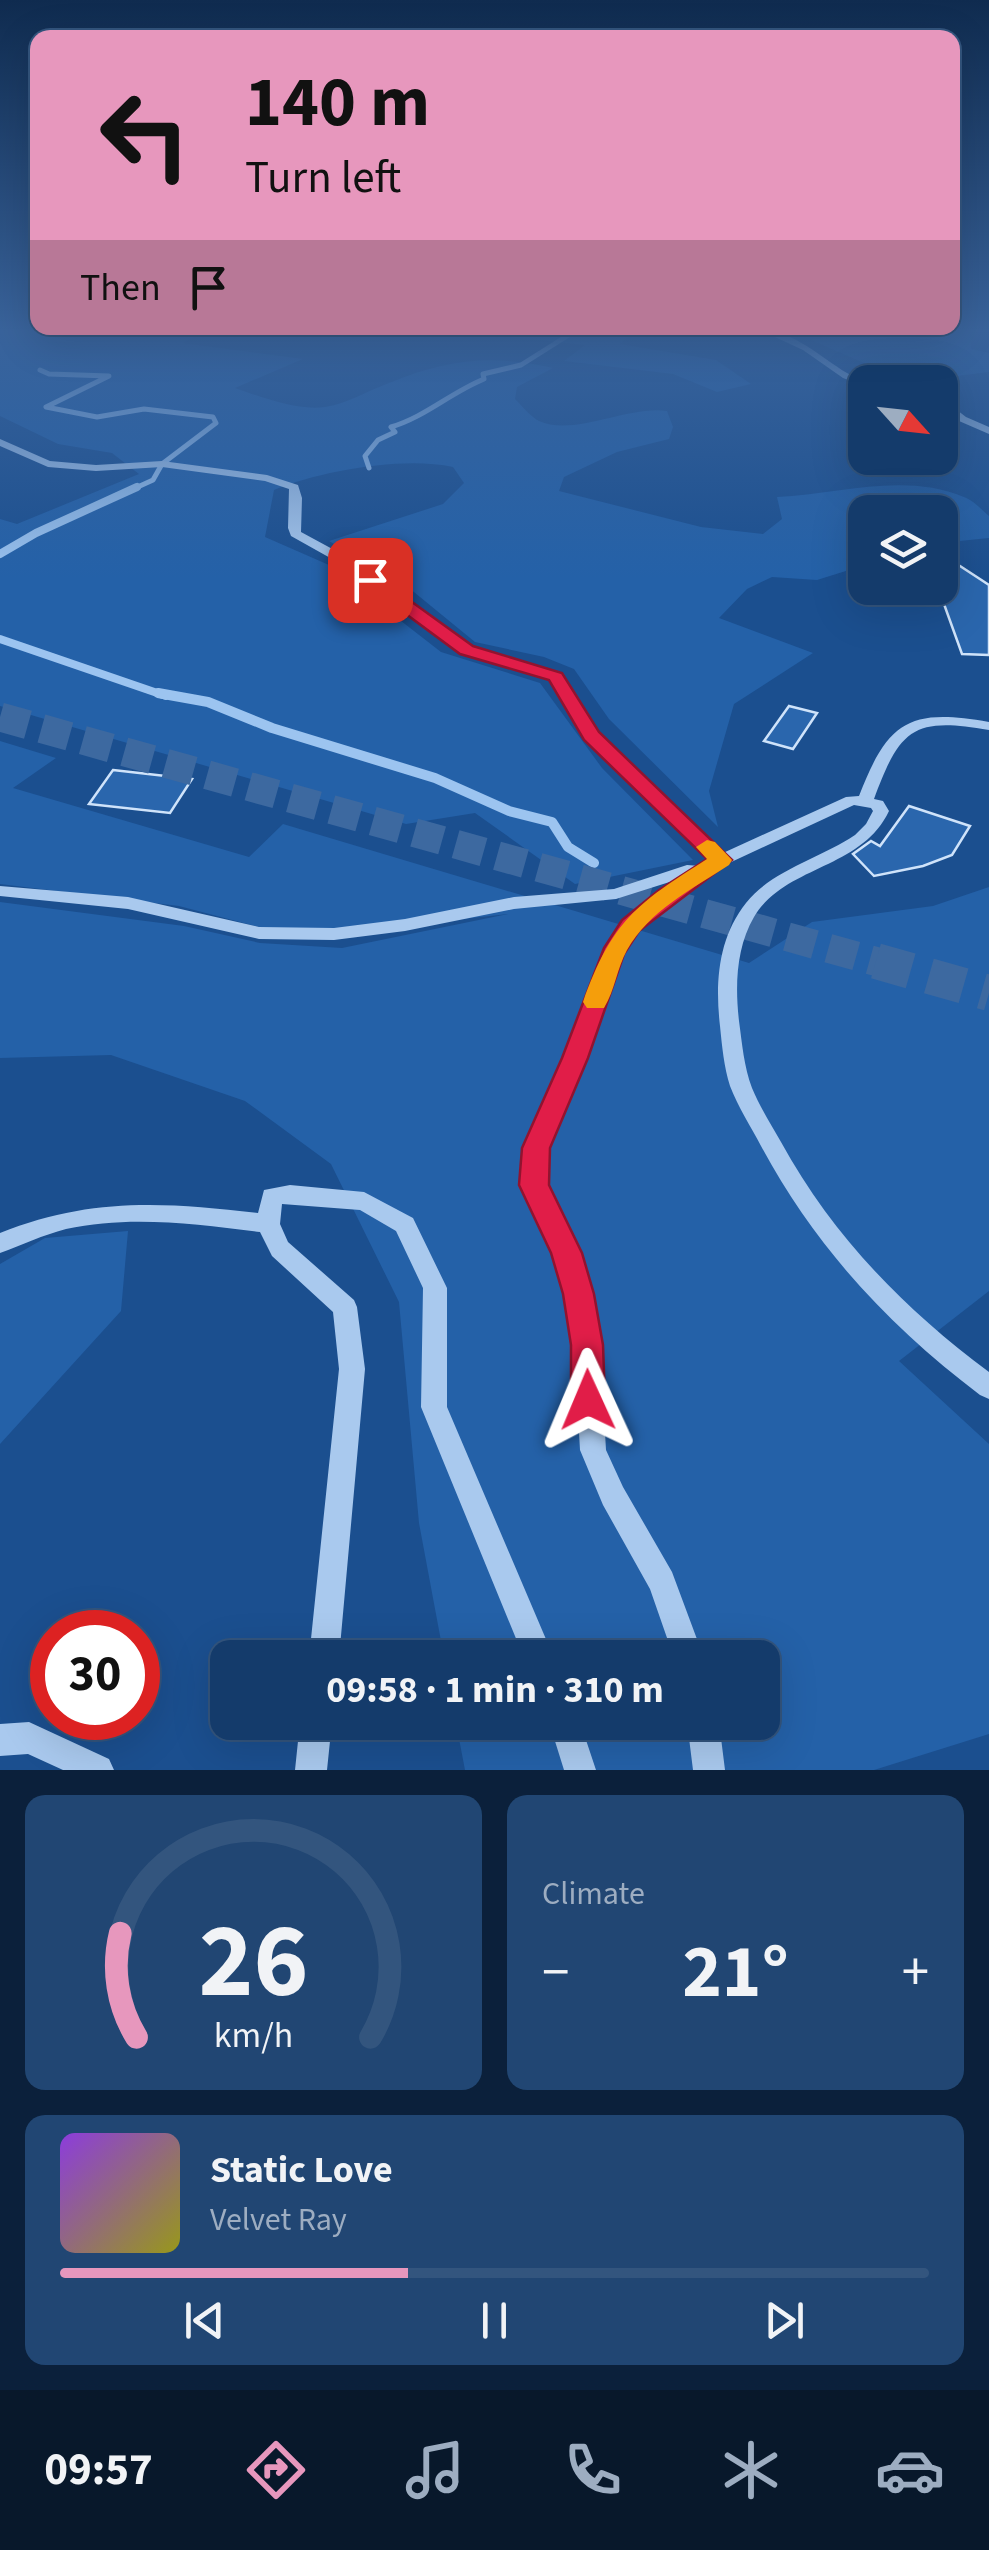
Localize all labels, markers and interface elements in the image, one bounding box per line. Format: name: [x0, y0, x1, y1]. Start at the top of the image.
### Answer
text: 140 m: [245, 53, 430, 153]
icon: left: [80, 70, 210, 200]
text: Turn left: [245, 146, 401, 210]
icon: arrive: [181, 260, 236, 315]
text: Then: [80, 261, 161, 315]
north arrow: [848, 365, 958, 475]
map controls: [848, 365, 958, 605]
button: layers: [848, 495, 958, 605]
pin: [328, 538, 413, 623]
icon: arrive: [343, 553, 398, 608]
position arrow: [536, 1348, 640, 1452]
speed limit sign: 30: [30, 1610, 160, 1740]
text: 09:58 · 1 min · 310 m: [326, 1663, 664, 1717]
text: Climate: [542, 1871, 645, 1917]
text: 26: [199, 1889, 308, 2037]
text: 21°: [682, 1919, 789, 2026]
text: −: [542, 1934, 569, 2012]
text: +: [902, 1934, 929, 2012]
text: km/h: [214, 2010, 293, 2061]
text: Static Love: [210, 2143, 393, 2197]
text: Velvet Ray: [210, 2197, 347, 2243]
icon: previous: [177, 2293, 232, 2348]
icon: pause: [467, 2293, 522, 2348]
icon: next: [757, 2293, 812, 2348]
icon: directions: [241, 2435, 311, 2505]
icon: music: [400, 2435, 470, 2505]
icon: phone: [558, 2435, 628, 2505]
icon: climate: [716, 2435, 786, 2505]
icon: car: [875, 2435, 945, 2505]
text: 09:57: [44, 2438, 153, 2502]

